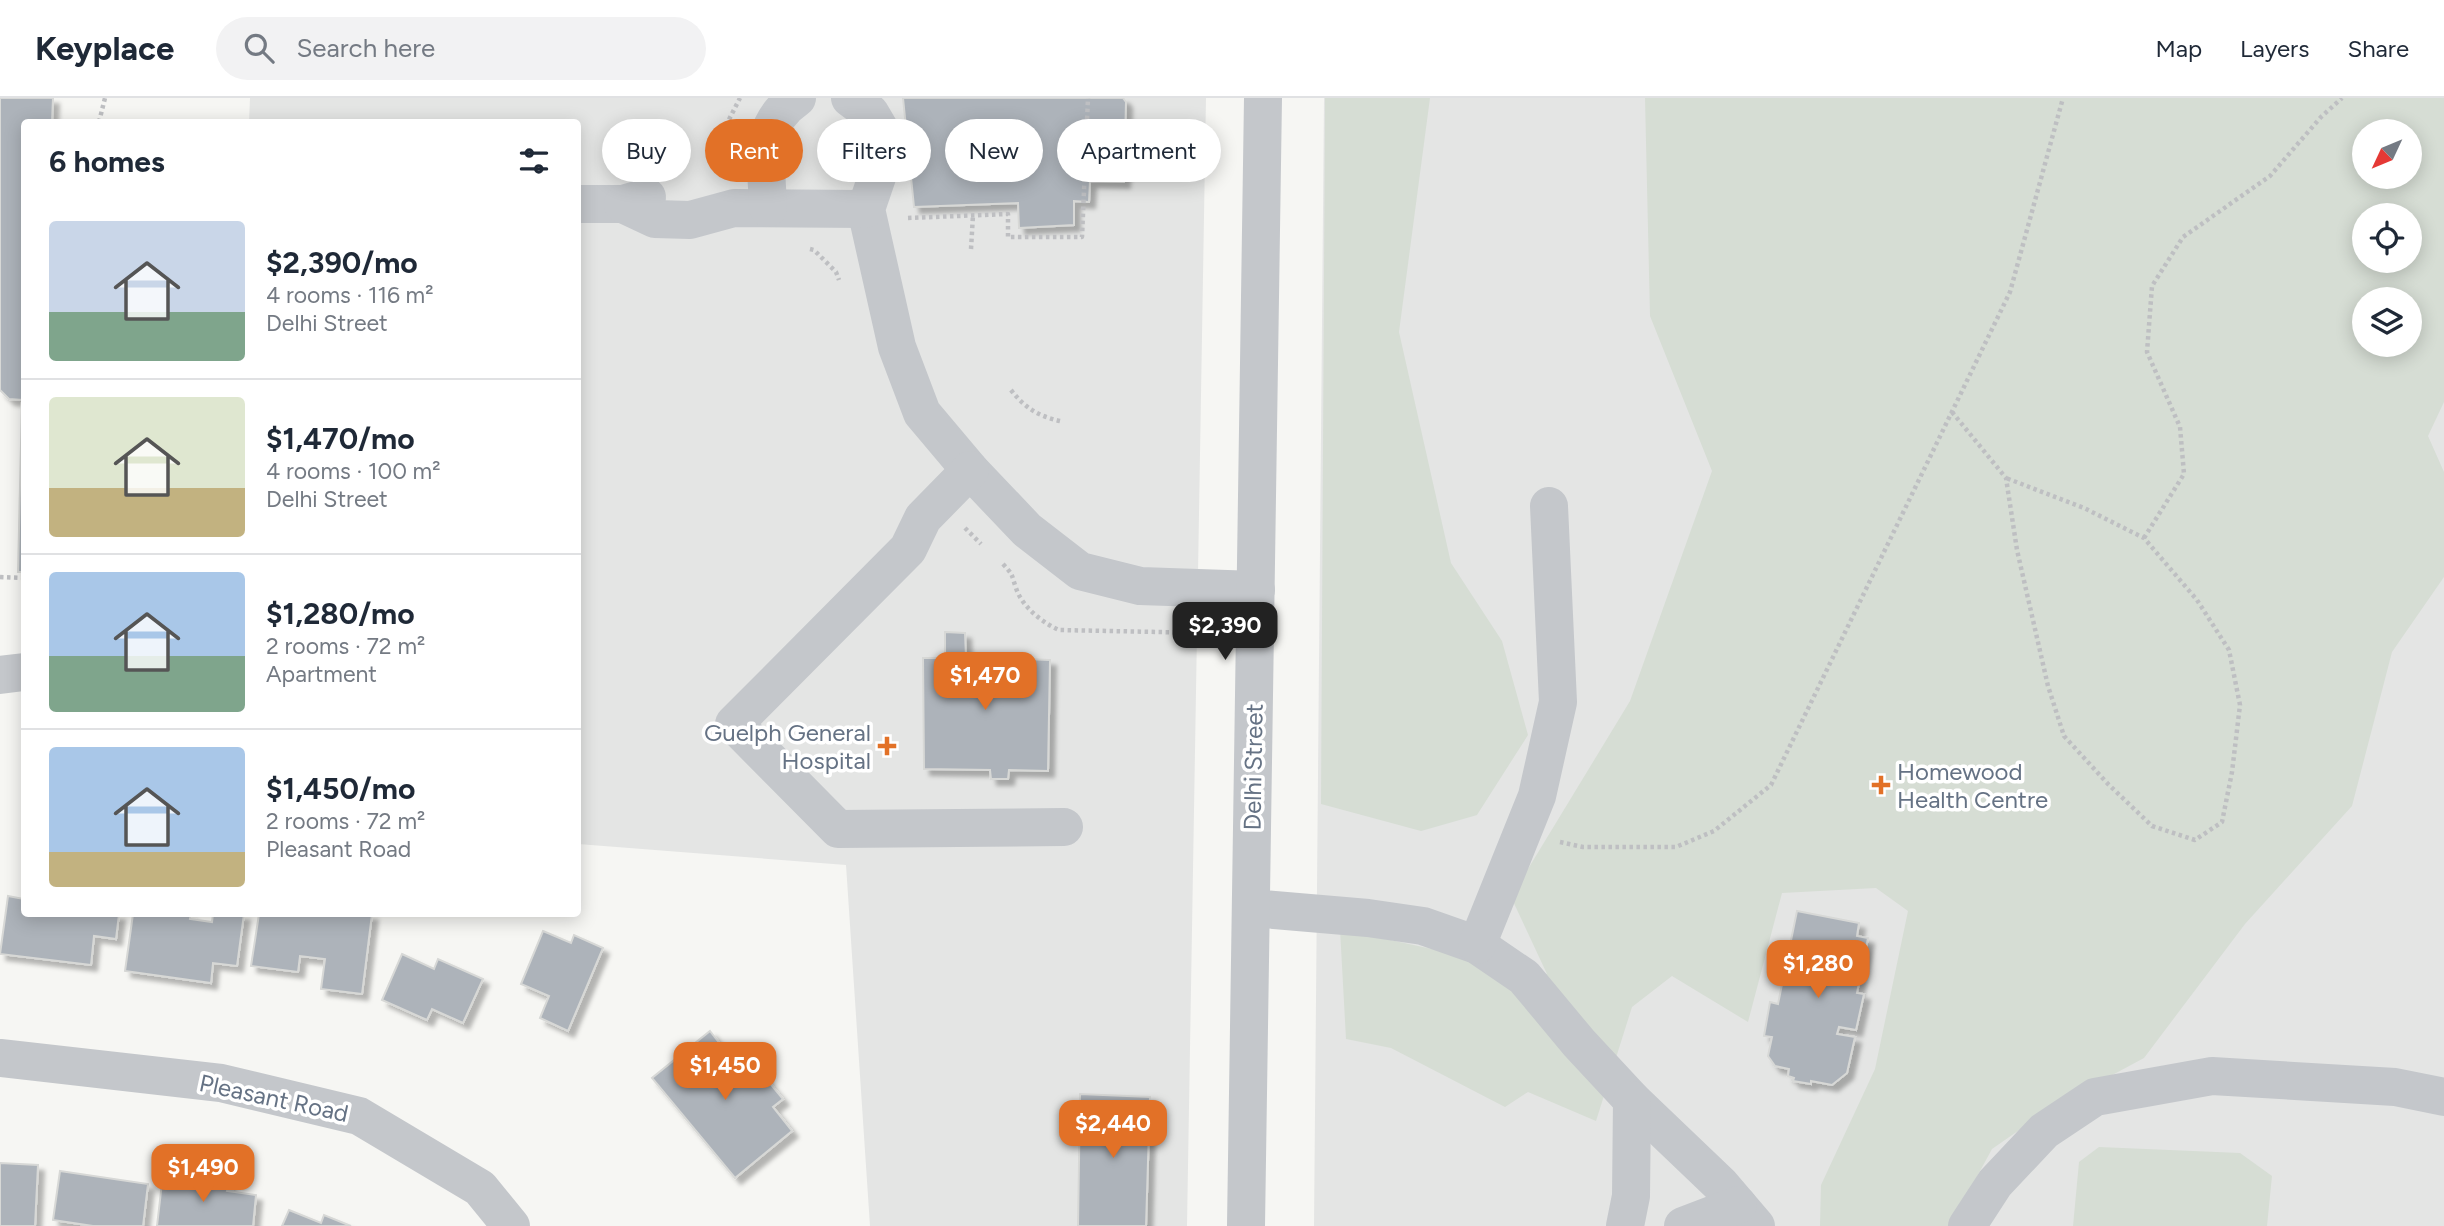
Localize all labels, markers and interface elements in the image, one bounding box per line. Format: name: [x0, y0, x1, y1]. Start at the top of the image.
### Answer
search box: [216, 17, 706, 80]
text: Keyplace: [35, 29, 174, 68]
icon: search: [240, 29, 278, 67]
text: Search here: [296, 32, 435, 64]
text: Map: [2155, 34, 2202, 63]
text: Layers: [2240, 34, 2309, 63]
text: Share: [2347, 34, 2409, 63]
chip: Buy: [602, 119, 691, 182]
chip: Rent: [705, 119, 803, 182]
chip: Filters: [817, 119, 931, 182]
chip: New: [945, 119, 1043, 182]
chip: Apartment: [1057, 119, 1221, 182]
north arrow: [2352, 119, 2422, 189]
map controls: [2352, 119, 2422, 357]
icon: filters: [515, 142, 553, 180]
text: 6 homes: [49, 143, 165, 180]
button: locate: [2352, 203, 2422, 273]
text: $2,390/mo: [266, 244, 418, 281]
icon: home: [105, 249, 189, 333]
text: 4 rooms · 116 m²: [266, 281, 434, 309]
button: layers: [2352, 287, 2422, 357]
text: Delhi Street: [266, 309, 388, 337]
text: $1,470/mo: [266, 420, 415, 457]
icon: home: [105, 425, 189, 509]
text: 4 rooms · 100 m²: [266, 457, 440, 485]
text: Delhi Street: [266, 485, 388, 513]
text: $1,280/mo: [266, 595, 415, 632]
icon: home: [105, 600, 189, 684]
pin: $2,390: [1168, 602, 1282, 662]
text: $2,390: [1188, 611, 1262, 639]
text: 2 rooms · 72 m²: [266, 632, 425, 660]
pin: $1,470: [928, 652, 1042, 712]
text: Apartment: [266, 660, 377, 688]
text: $1,470: [950, 661, 1020, 689]
street label: Delhi Street: [1237, 703, 1269, 831]
place label: Guelph General Hospital: [704, 718, 871, 775]
marker: Guelph General Hospital: [877, 736, 897, 756]
place label: Homewood Health Centre: [1897, 757, 2048, 814]
text: $1,450/mo: [266, 770, 415, 807]
icon: home: [105, 775, 189, 859]
marker: Homewood Health Centre: [1871, 775, 1891, 795]
text: 2 rooms · 72 m²: [266, 807, 425, 835]
text: Pleasant Road: [266, 835, 411, 863]
pin: $1,280: [1761, 940, 1875, 1000]
text: $1,280: [1783, 949, 1853, 977]
pin: $1,450: [668, 1042, 782, 1102]
text: $1,450: [689, 1051, 761, 1079]
street label: Pleasant Road: [197, 1068, 351, 1128]
pin: $2,440: [1056, 1100, 1170, 1160]
text: $2,440: [1075, 1109, 1151, 1137]
pin: $1,490: [146, 1144, 260, 1204]
text: $1,490: [167, 1153, 239, 1181]

